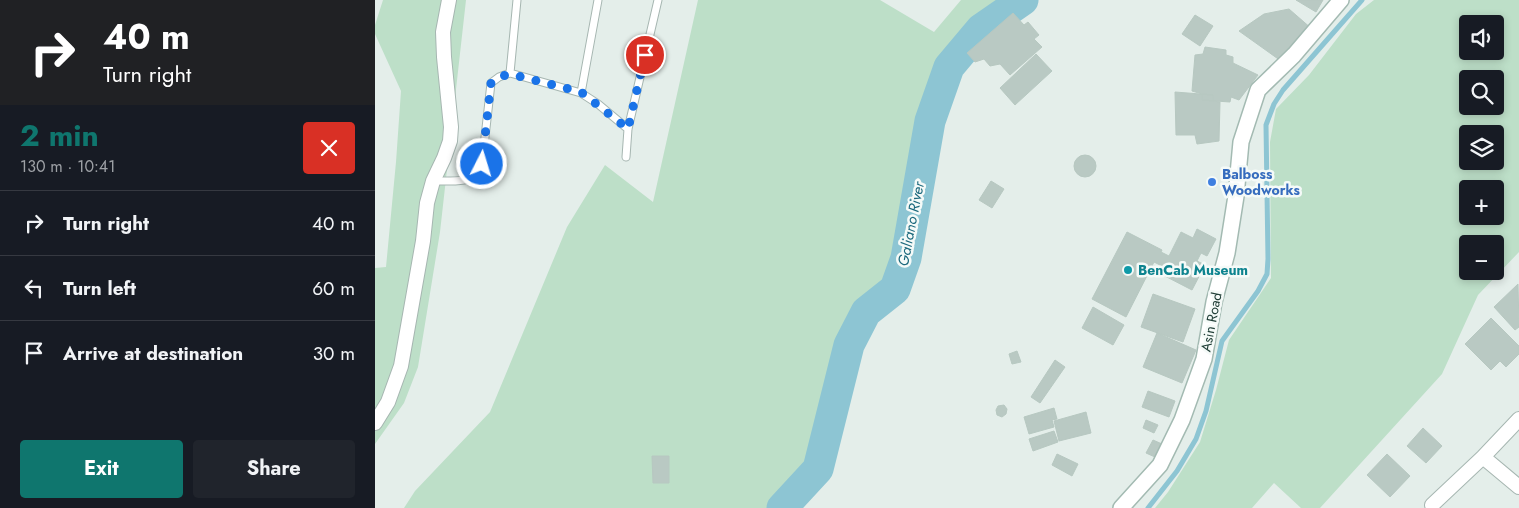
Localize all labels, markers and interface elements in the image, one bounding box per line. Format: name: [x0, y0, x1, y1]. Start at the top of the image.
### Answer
text: 40 m: [103, 12, 190, 62]
map controls: [1459, 15, 1504, 280]
button: sound: [1459, 15, 1504, 60]
icon: right: [20, 20, 85, 85]
pin: [624, 34, 666, 76]
icon: arrive: [631, 41, 659, 69]
text: Turn right: [103, 58, 191, 90]
button: search: [1459, 70, 1504, 115]
text: 2 min: [20, 114, 99, 157]
button: close: [303, 122, 355, 174]
button: layers: [1459, 125, 1504, 170]
position arrow: [455, 137, 507, 189]
text: 130 m · 10:41: [20, 155, 115, 178]
place label: Balboss Woodworks: [1222, 164, 1300, 200]
marker: Balboss Woodworks: [1206, 176, 1218, 188]
water label: Galiano River: [892, 179, 930, 268]
button: +: [1459, 180, 1504, 225]
icon: right: [20, 209, 48, 237]
text: Turn right: [63, 210, 149, 237]
text: 40 m: [312, 210, 355, 237]
button: −: [1459, 235, 1504, 280]
place label: BenCab Museum: [1138, 260, 1248, 280]
marker: BenCab Museum: [1122, 264, 1134, 276]
icon: left: [20, 274, 48, 302]
text: Turn left: [63, 275, 136, 302]
text: 60 m: [312, 275, 355, 302]
street label: Asin Road: [1195, 291, 1227, 353]
icon: arrive: [20, 339, 48, 367]
text: Arrive at destination: [63, 340, 243, 367]
text: 30 m: [313, 340, 355, 367]
button: Exit: [20, 440, 183, 498]
button: Share: [193, 440, 355, 498]

